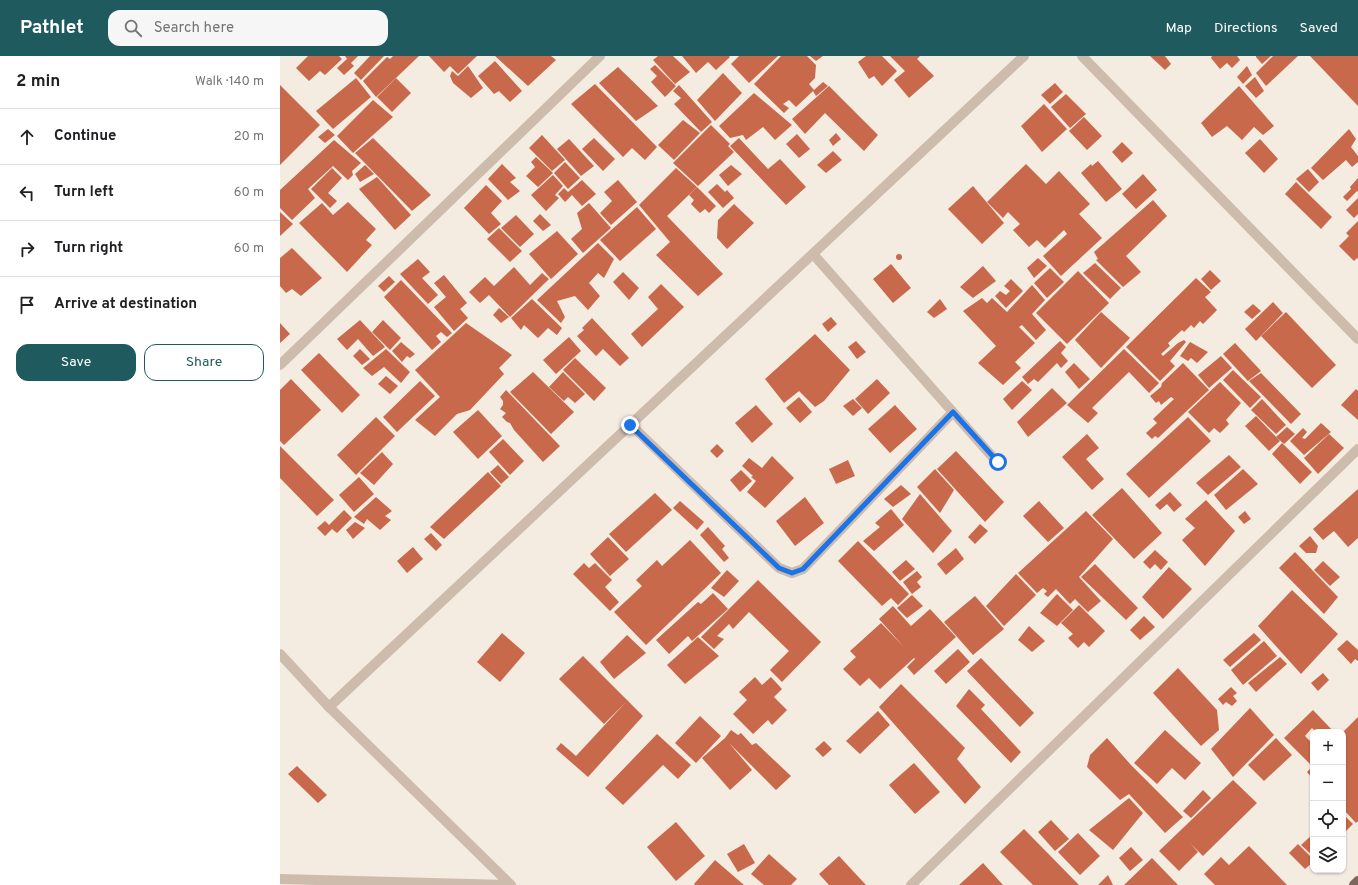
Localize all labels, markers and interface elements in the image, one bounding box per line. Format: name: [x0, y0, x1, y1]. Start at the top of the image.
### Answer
search box: [108, 10, 388, 46]
text: Pathlet: [20, 16, 84, 40]
icon: search: [122, 17, 144, 39]
text: Search here: [154, 19, 234, 38]
text: Map: [1166, 20, 1192, 37]
text: Directions: [1214, 20, 1278, 37]
text: Saved: [1300, 20, 1338, 37]
text: 2 min: [16, 71, 60, 93]
text: Walk · 140 m: [195, 74, 264, 90]
icon: ahead: [16, 126, 38, 148]
text: Continue: [54, 127, 116, 146]
text: 20 m: [234, 129, 264, 145]
icon: left: [16, 182, 38, 204]
text: Turn left: [54, 183, 114, 202]
text: 60 m: [234, 185, 264, 201]
icon: right: [16, 238, 38, 260]
text: Turn right: [54, 239, 123, 258]
text: 60 m: [234, 241, 264, 257]
icon: arrive: [16, 294, 38, 316]
text: Arrive at destination: [54, 295, 197, 314]
button: Save: [16, 344, 136, 381]
button: Share: [144, 344, 264, 381]
route end: [621, 416, 639, 434]
route start: [989, 453, 1007, 471]
map controls: [1310, 729, 1346, 873]
button: +: [1310, 729, 1346, 765]
button: −: [1310, 765, 1346, 801]
button: locate: [1310, 801, 1346, 837]
button: layers: [1310, 837, 1346, 873]

